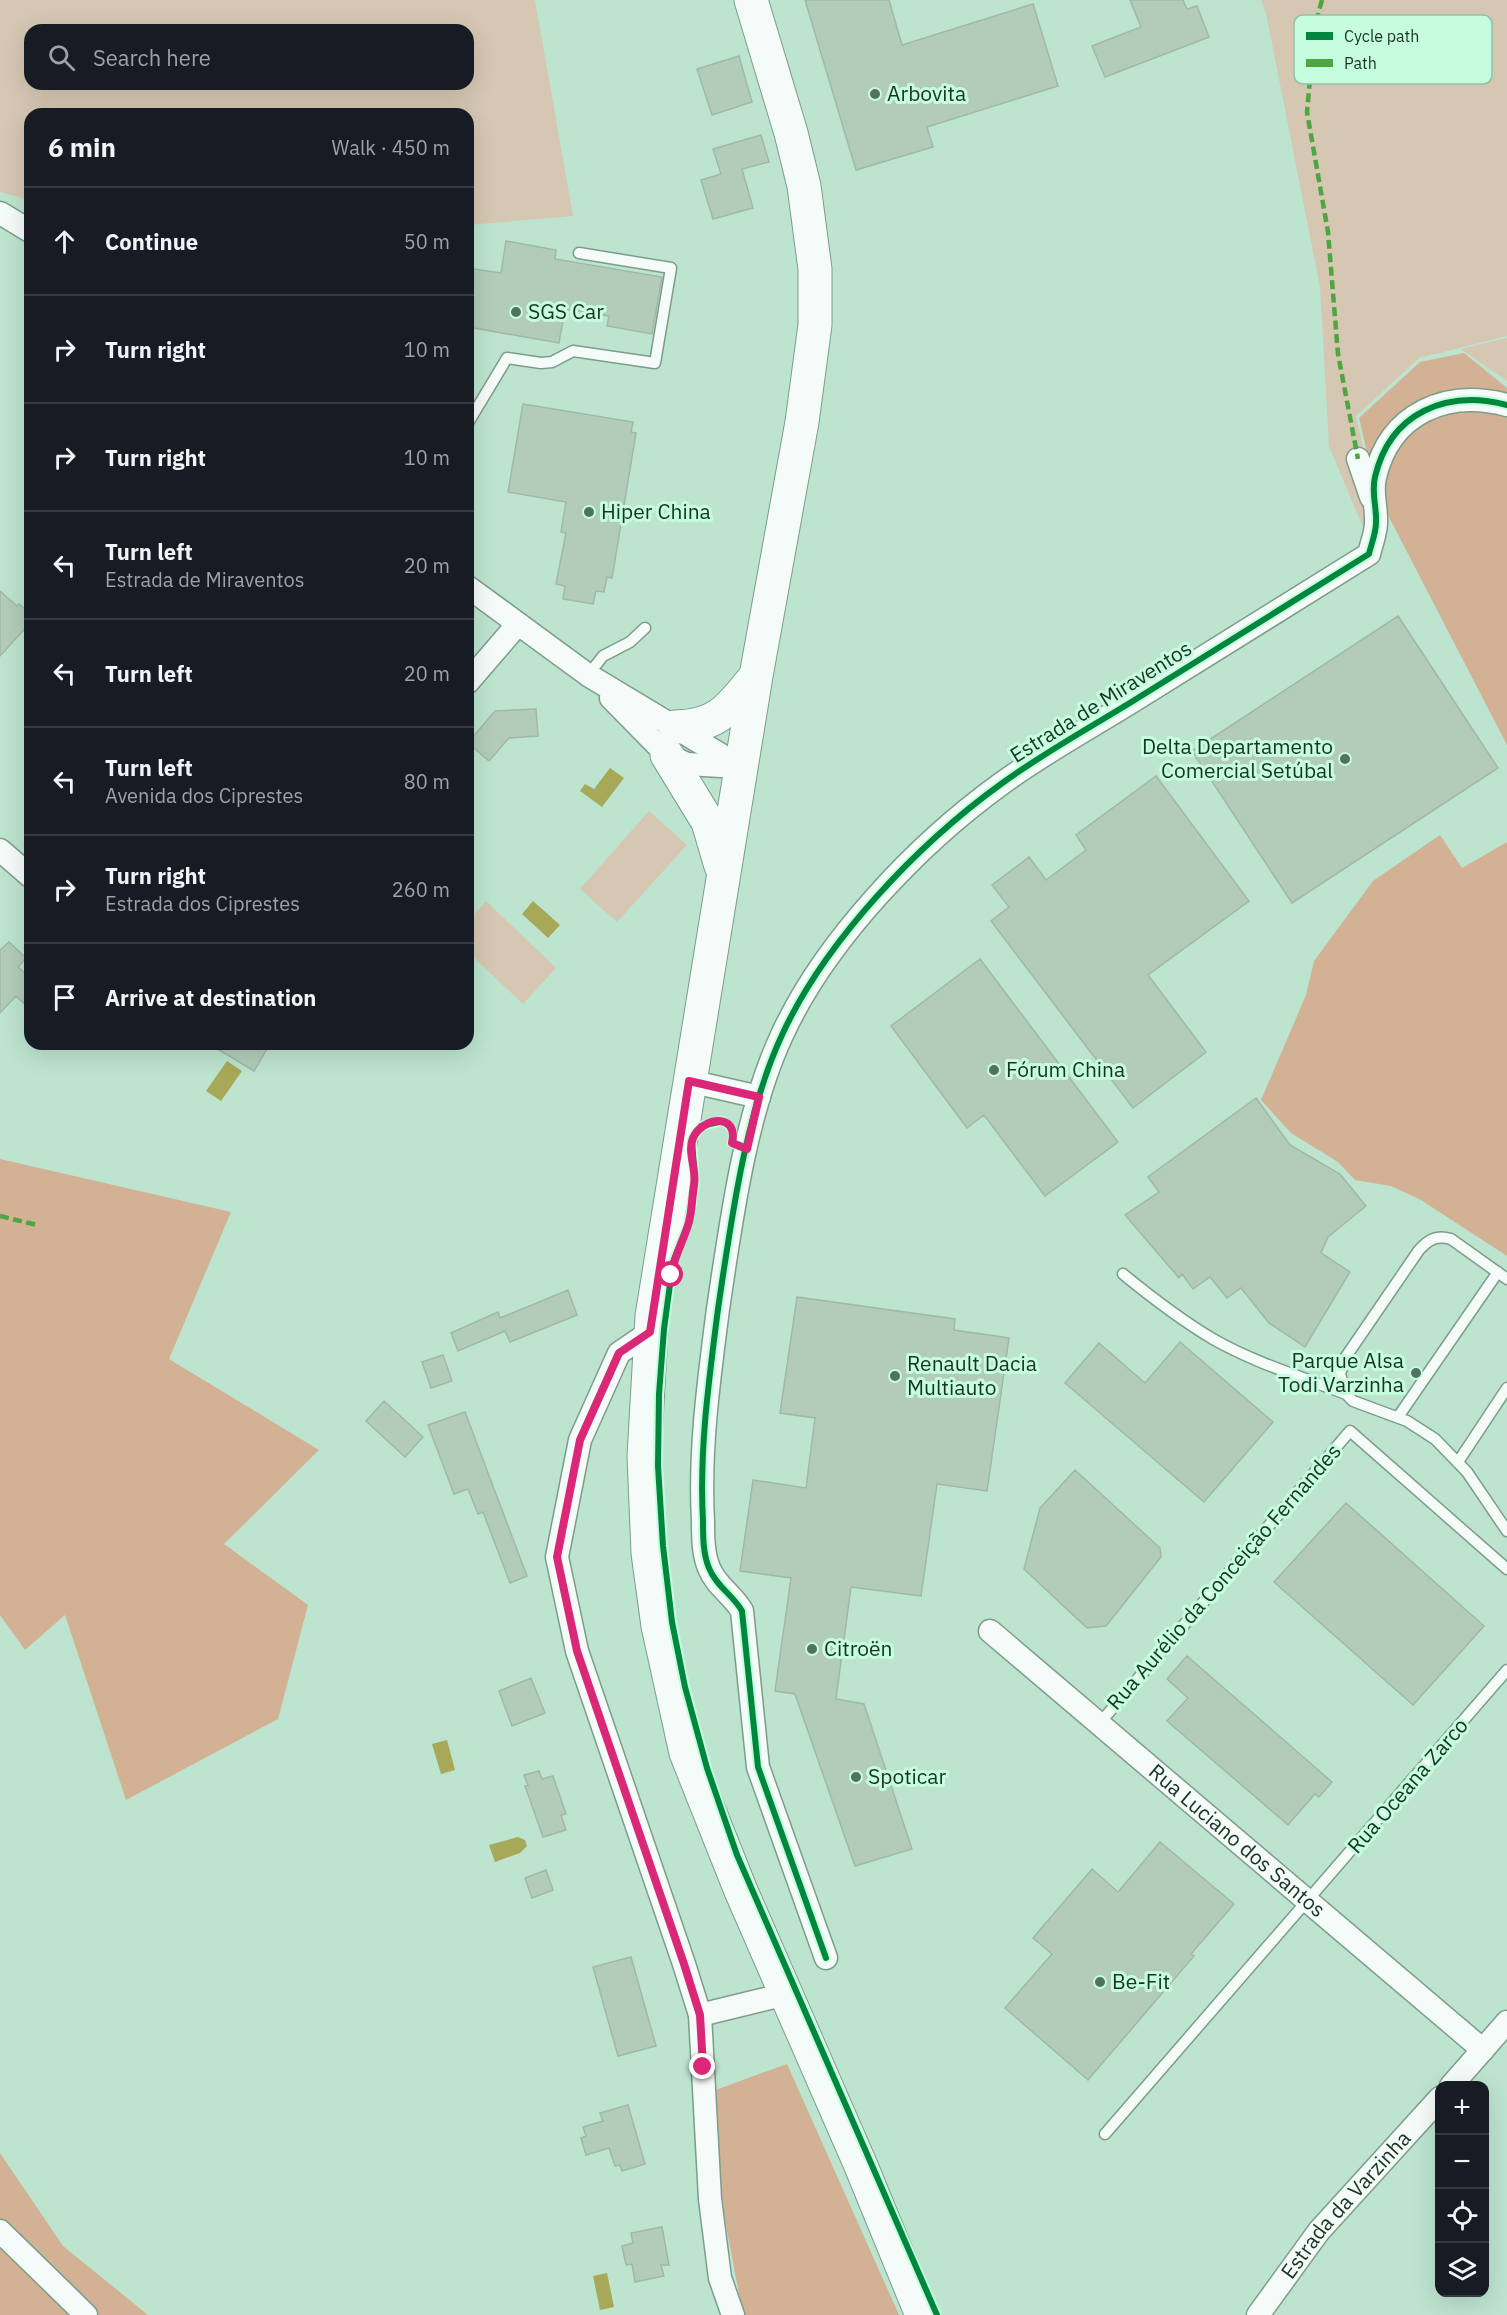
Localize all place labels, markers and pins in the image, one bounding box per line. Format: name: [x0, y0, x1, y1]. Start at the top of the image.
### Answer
place label: Arbovita: [887, 79, 966, 107]
marker: Arbovita: [868, 87, 882, 101]
place label: SGS Car: [528, 297, 604, 325]
marker: SGS Car: [509, 305, 523, 319]
place label: Hiper China: [601, 497, 711, 525]
marker: Hiper China: [582, 505, 596, 519]
place label: Delta Departamento Comercial Setúbal: [1142, 732, 1333, 784]
marker: Delta Departamento Comercial Setúbal: [1338, 752, 1352, 766]
place label: Fórum China: [1006, 1055, 1125, 1083]
marker: Fórum China: [987, 1063, 1001, 1077]
place label: Parque Alsa Todi Varzinha: [1278, 1346, 1404, 1398]
place label: Renault Dacia Multiauto: [907, 1349, 1037, 1401]
marker: Parque Alsa Todi Varzinha: [1409, 1366, 1423, 1380]
marker: Renault Dacia Multiauto: [888, 1369, 902, 1383]
place label: Citroën: [824, 1634, 892, 1662]
marker: Citroën: [805, 1642, 819, 1656]
place label: Spoticar: [868, 1762, 947, 1790]
marker: Spoticar: [849, 1770, 863, 1784]
place label: Be-Fit: [1112, 1967, 1170, 1995]
marker: Be-Fit: [1093, 1975, 1107, 1989]

